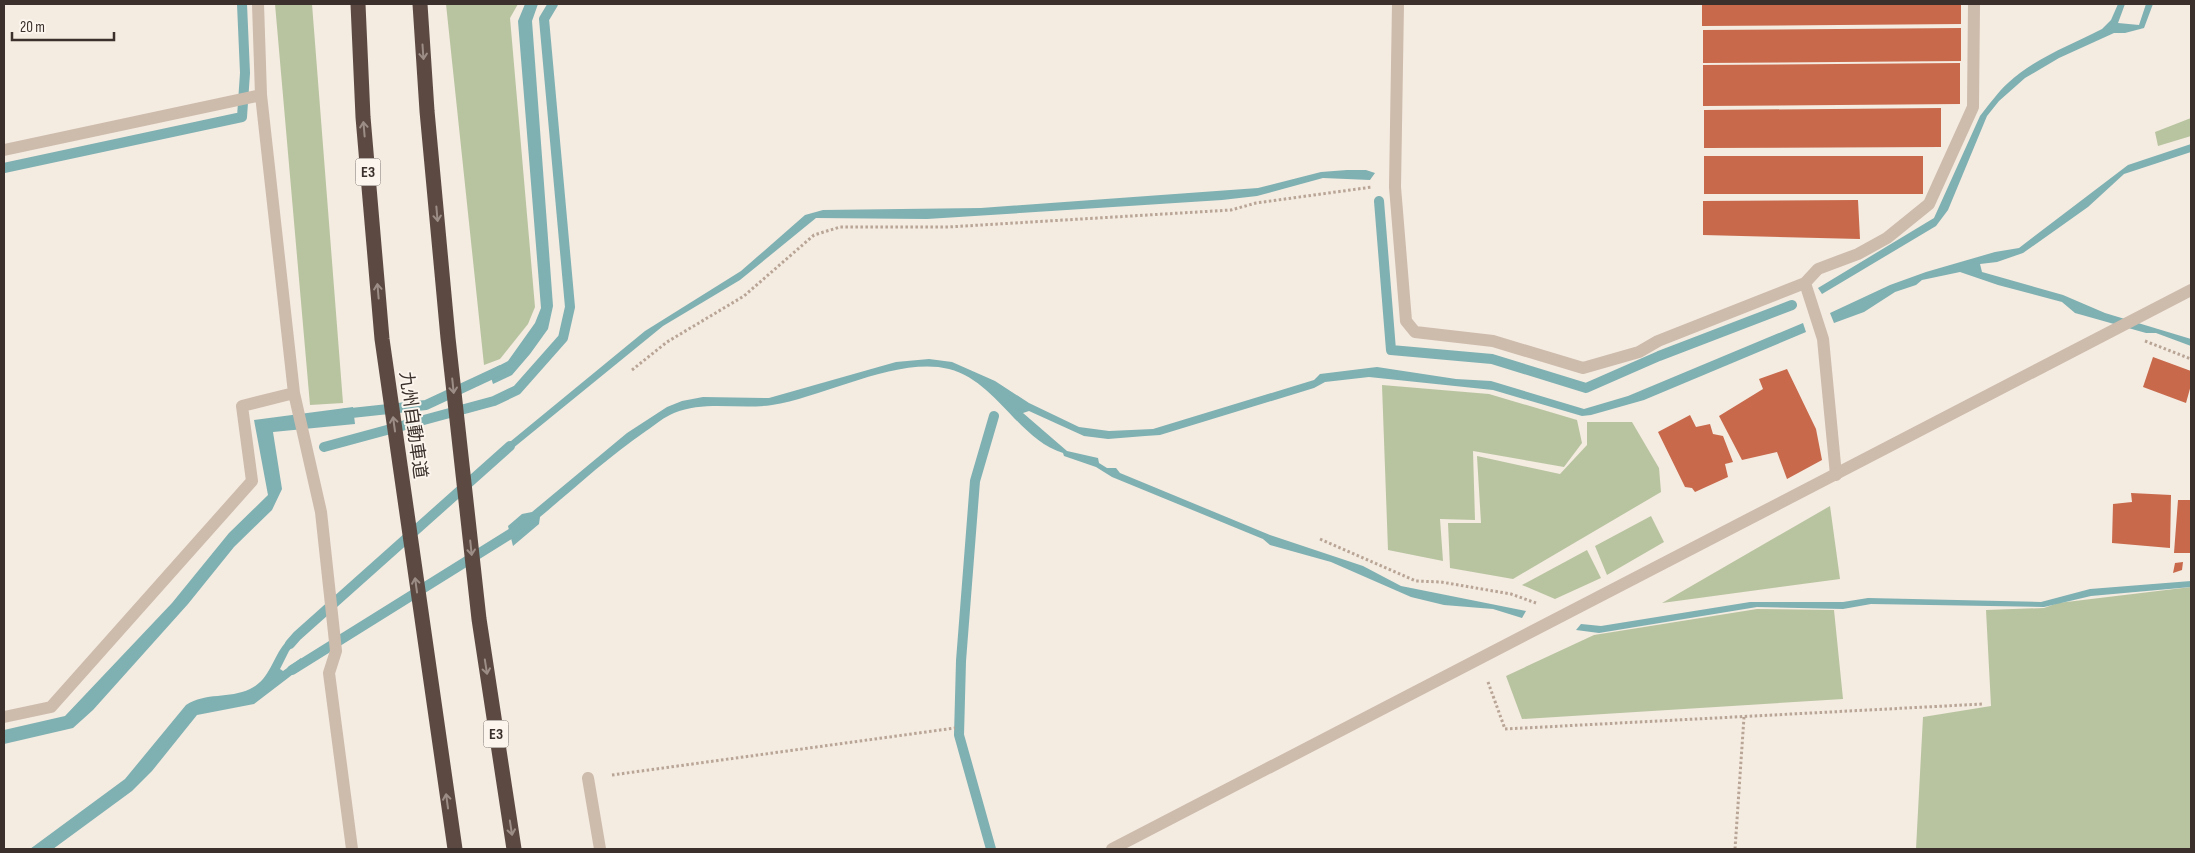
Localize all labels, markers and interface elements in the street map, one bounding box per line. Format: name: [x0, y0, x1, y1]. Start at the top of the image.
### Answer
scale bar: [12, 10, 115, 42]
text: 20 m: [20, 18, 45, 37]
one-way arrow: [418, 44, 427, 60]
one-way arrow: [360, 121, 369, 137]
road number: E3: [356, 158, 380, 186]
one-way arrow: [432, 206, 441, 222]
one-way arrow: [373, 283, 383, 299]
street label: 九州自動車道: [395, 370, 431, 480]
one-way arrow: [449, 378, 458, 394]
one-way arrow: [388, 416, 398, 432]
one-way arrow: [466, 540, 476, 556]
one-way arrow: [411, 577, 421, 593]
one-way arrow: [482, 659, 492, 675]
road number: E3: [484, 721, 508, 748]
one-way arrow: [442, 793, 452, 809]
one-way arrow: [506, 820, 516, 836]

